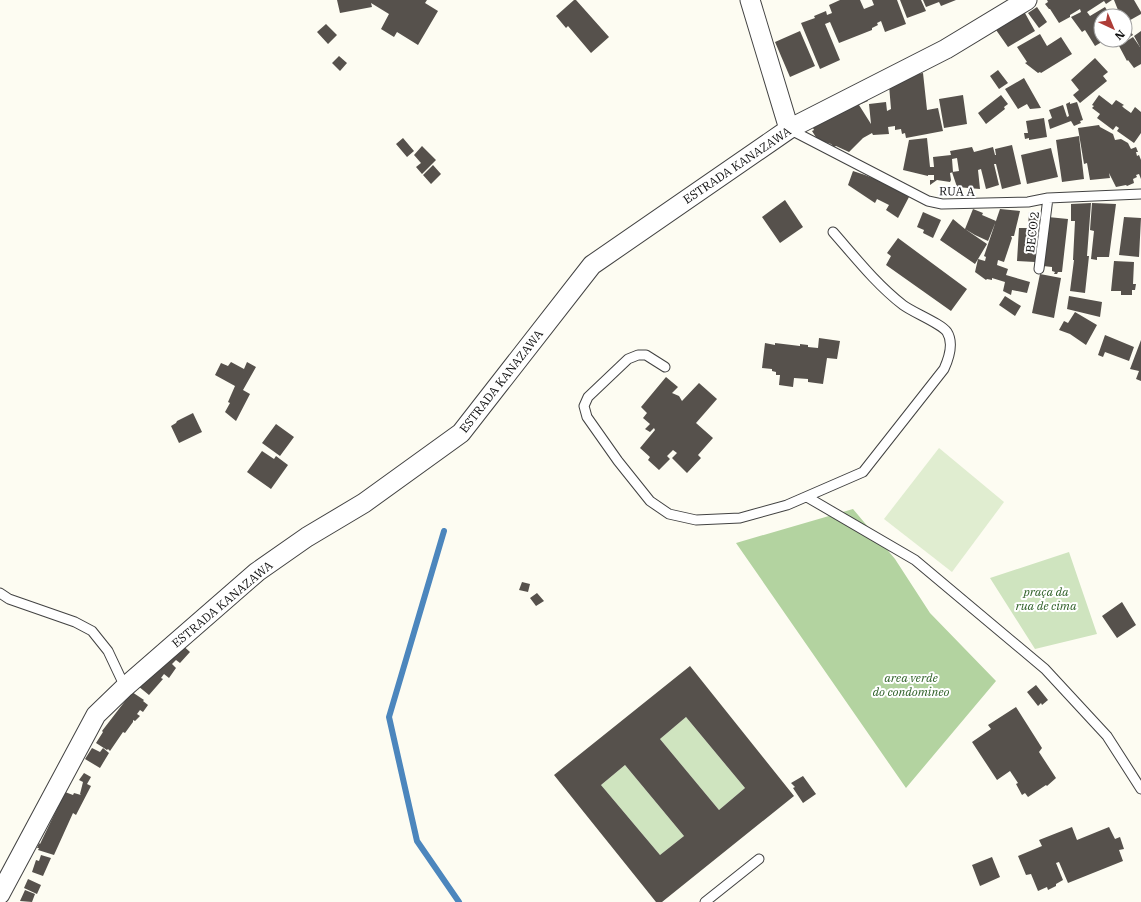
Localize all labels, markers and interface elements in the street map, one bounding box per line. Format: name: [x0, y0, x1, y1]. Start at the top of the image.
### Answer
north arrow: [1093, 8, 1133, 48]
text: N: [1112, 27, 1128, 43]
street label: ESTRADA KANAZAWA: [680, 123, 794, 207]
street label: RUA A: [939, 183, 976, 199]
street label: BECO 2: [1022, 210, 1042, 254]
street label: ESTRADA KANAZAWA: [456, 326, 546, 436]
street label: ESTRADA KANAZAWA: [169, 557, 276, 651]
park label: praça da rua de cima: [1016, 584, 1077, 613]
park label: area verde do condomineo: [872, 670, 950, 699]

